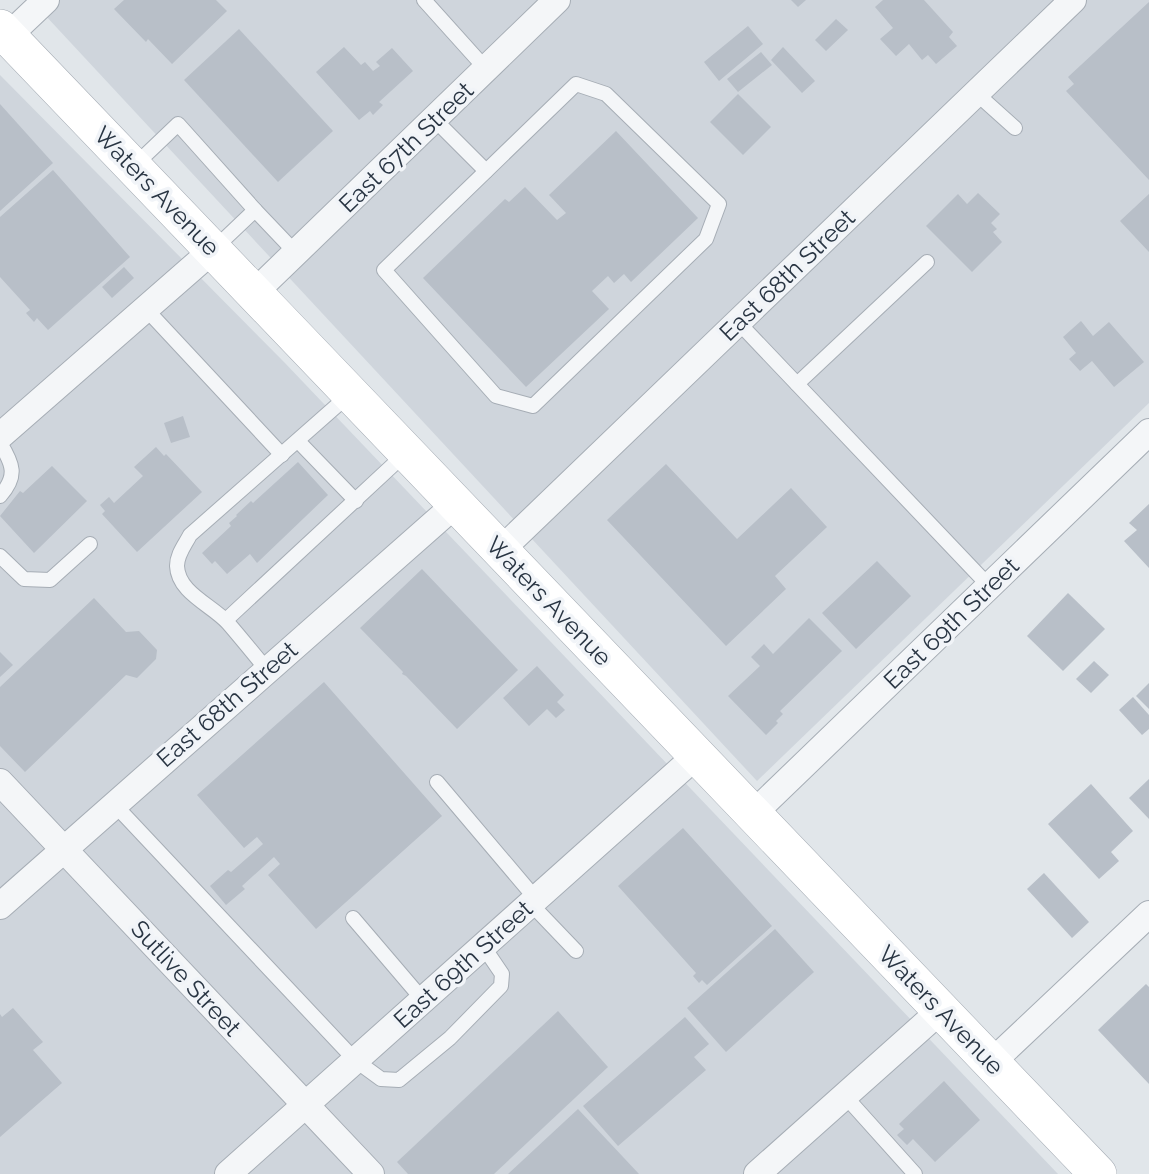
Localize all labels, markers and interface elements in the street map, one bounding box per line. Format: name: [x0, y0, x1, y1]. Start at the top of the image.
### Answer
street label: East 67th Street: [333, 76, 479, 218]
street label: Waters Avenue: [88, 120, 226, 262]
street label: East 68th Street: [713, 203, 861, 347]
street label: Waters Avenue: [480, 530, 618, 672]
street label: East 69th Street: [877, 551, 1025, 695]
street label: East 68th Street: [151, 635, 303, 773]
street label: East 69th Street: [388, 894, 538, 1034]
street label: Sutlive Street: [125, 914, 247, 1042]
street label: Waters Avenue: [872, 939, 1010, 1081]

